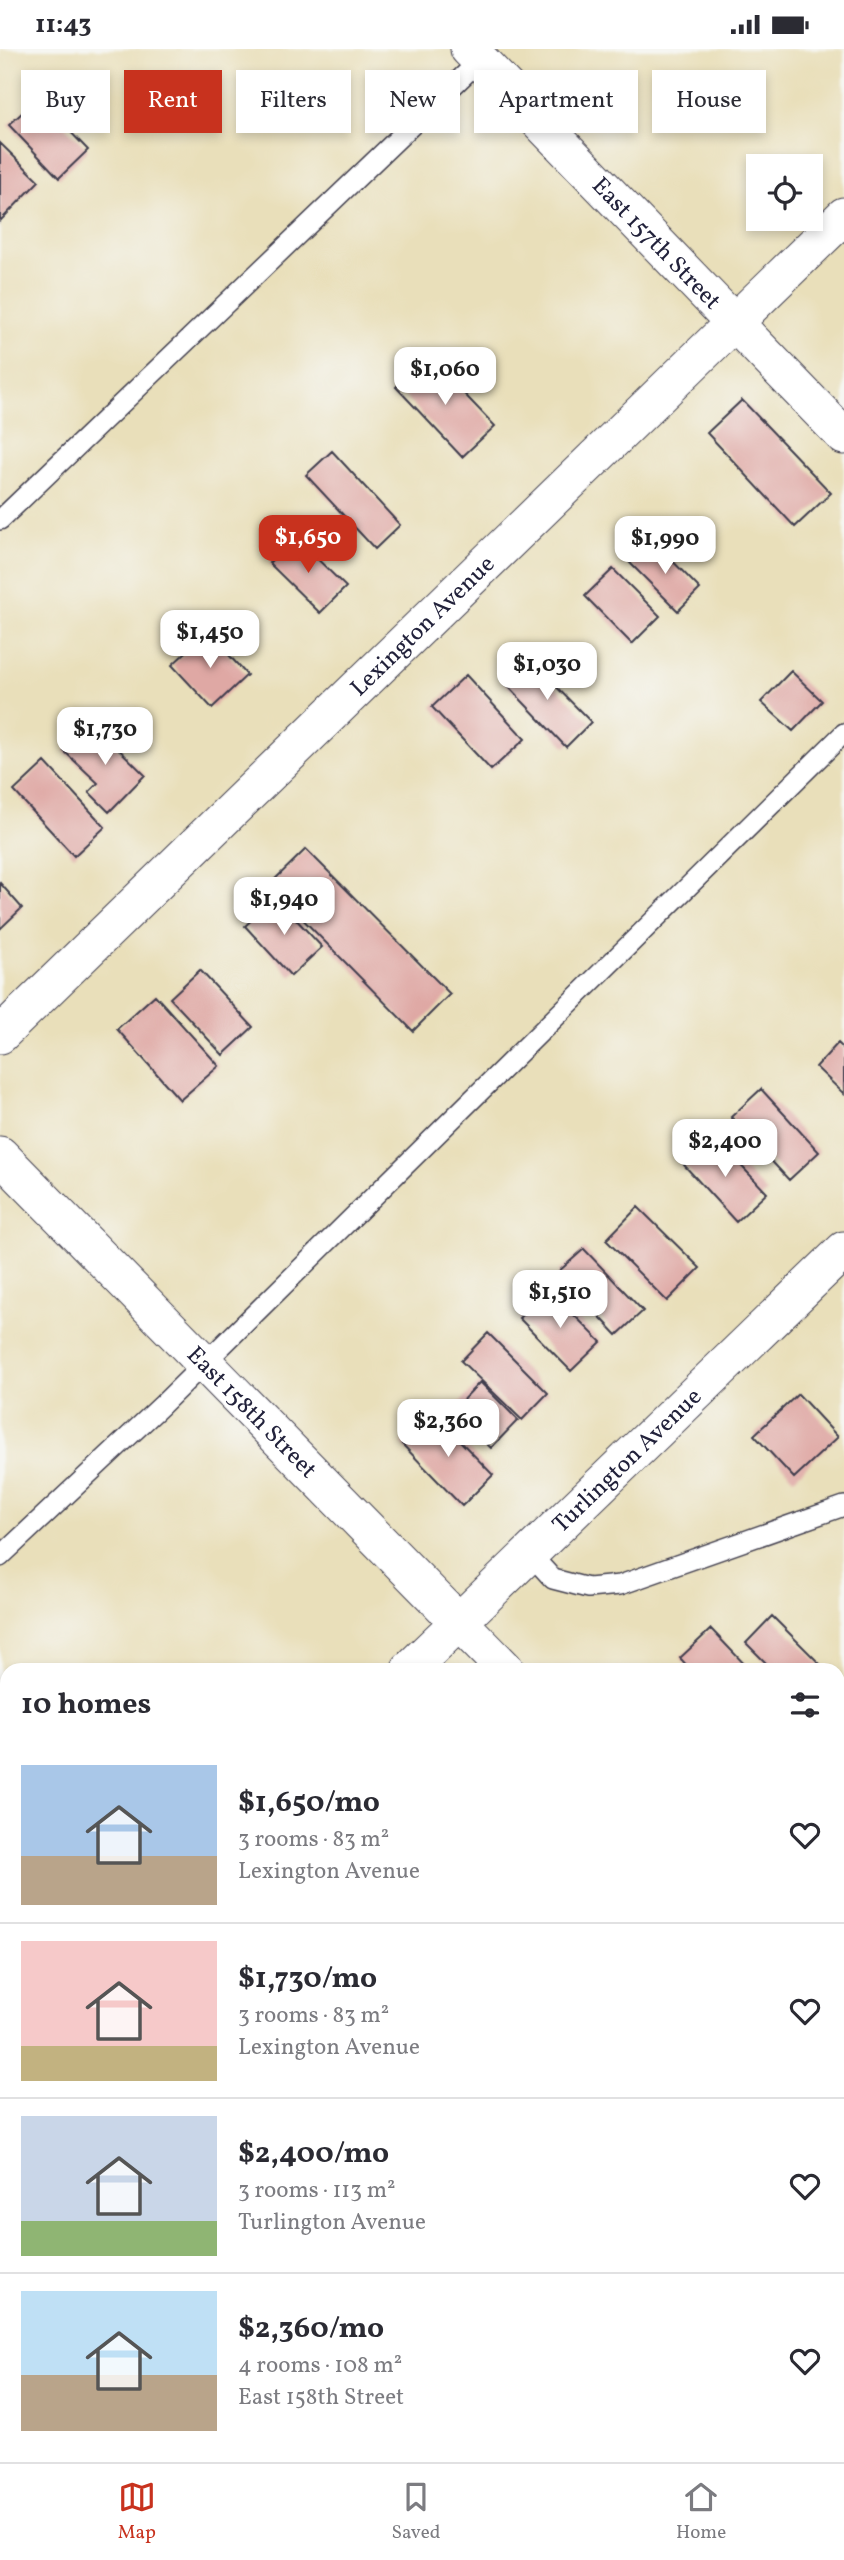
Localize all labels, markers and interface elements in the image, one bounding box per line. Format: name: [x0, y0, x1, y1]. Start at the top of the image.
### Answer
text: 11:43: [35, 7, 91, 43]
chip: Buy: [21, 70, 110, 133]
chip: Rent: [124, 70, 222, 133]
chip: Filters: [236, 70, 351, 133]
chip: New: [365, 70, 460, 133]
chip: Apartment: [474, 70, 638, 133]
chip: House: [652, 70, 766, 133]
map controls: [746, 154, 823, 231]
button: locate: [746, 154, 823, 231]
street label: East 157th Street: [583, 170, 728, 318]
pin: $1,060: [388, 347, 502, 407]
text: $1,060: [410, 354, 480, 386]
pin: $1,650: [251, 515, 365, 575]
pin: $1,990: [608, 517, 722, 576]
text: $1,650: [275, 522, 341, 554]
text: $1,990: [631, 523, 699, 555]
street label: Lexington Avenue: [343, 549, 503, 705]
pin: $1,450: [153, 611, 267, 670]
text: $1,450: [176, 617, 244, 649]
pin: $1,030: [490, 643, 604, 702]
text: $1,030: [513, 649, 581, 681]
pin: $1,730: [48, 707, 162, 767]
text: $1,730: [73, 714, 137, 746]
pin: $1,940: [227, 877, 341, 937]
text: $1,940: [250, 884, 318, 916]
pin: $2,400: [668, 1119, 782, 1179]
text: $2,400: [688, 1126, 762, 1158]
pin: $1,510: [503, 1271, 617, 1330]
text: $1,510: [529, 1277, 591, 1309]
street label: East 158th Street: [178, 1339, 324, 1487]
street label: Turlington Avenue: [546, 1381, 710, 1542]
pin: $2,360: [391, 1399, 505, 1459]
text: $2,360: [413, 1406, 483, 1438]
text: 10 homes: [21, 1684, 151, 1726]
icon: filters: [786, 1686, 824, 1724]
text: $1,650/mo: [238, 1782, 380, 1824]
icon: home: [77, 1793, 161, 1877]
icon: heart: [786, 1816, 824, 1854]
text: 3 rooms · 83 m²: [238, 1824, 389, 1856]
text: Lexington Avenue: [238, 1856, 420, 1888]
text: $1,730/mo: [238, 1958, 377, 2000]
icon: home: [77, 1969, 161, 2053]
icon: heart: [786, 1992, 824, 2030]
text: 3 rooms · 83 m²: [238, 2000, 389, 2032]
text: Lexington Avenue: [238, 2032, 420, 2064]
text: $2,400/mo: [238, 2133, 389, 2175]
icon: home: [77, 2144, 161, 2228]
icon: heart: [786, 2167, 824, 2205]
text: 3 rooms · 113 m²: [238, 2175, 396, 2207]
text: Turlington Avenue: [238, 2207, 426, 2239]
text: $2,360/mo: [238, 2308, 384, 2350]
icon: home: [77, 2319, 161, 2403]
icon: heart: [786, 2342, 824, 2380]
text: 4 rooms · 108 m²: [238, 2350, 402, 2382]
text: East 158th Street: [238, 2382, 404, 2414]
tab: Map: [118, 2478, 156, 2546]
tab: Saved: [391, 2478, 440, 2546]
tab: Home: [676, 2478, 726, 2546]

